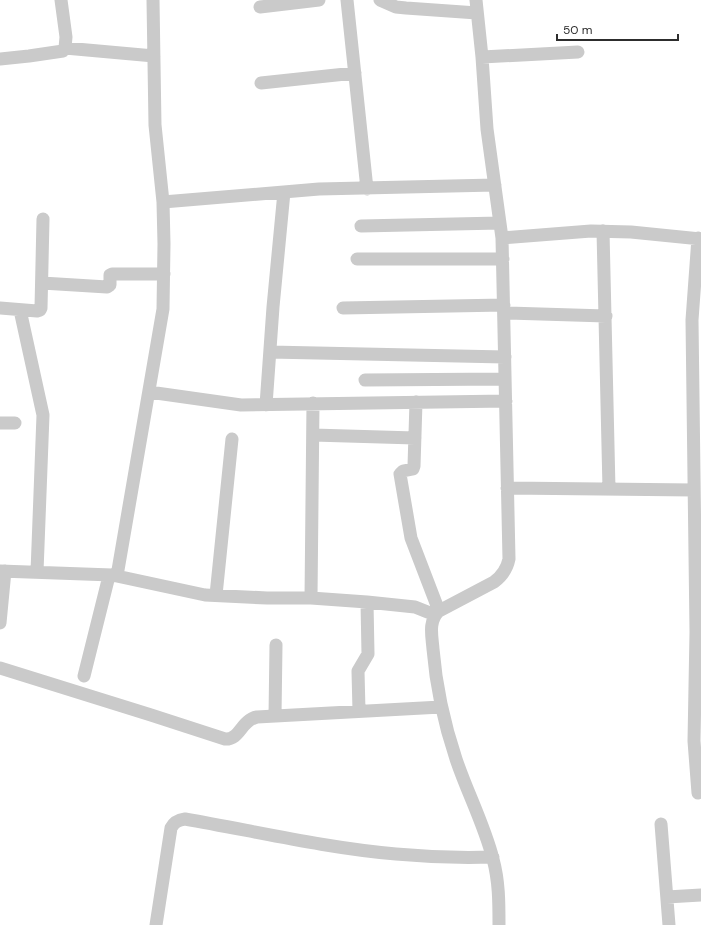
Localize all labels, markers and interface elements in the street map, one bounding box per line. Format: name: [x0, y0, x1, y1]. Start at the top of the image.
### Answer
scale bar: [557, 16, 678, 42]
text: 50 m: [563, 22, 592, 38]

